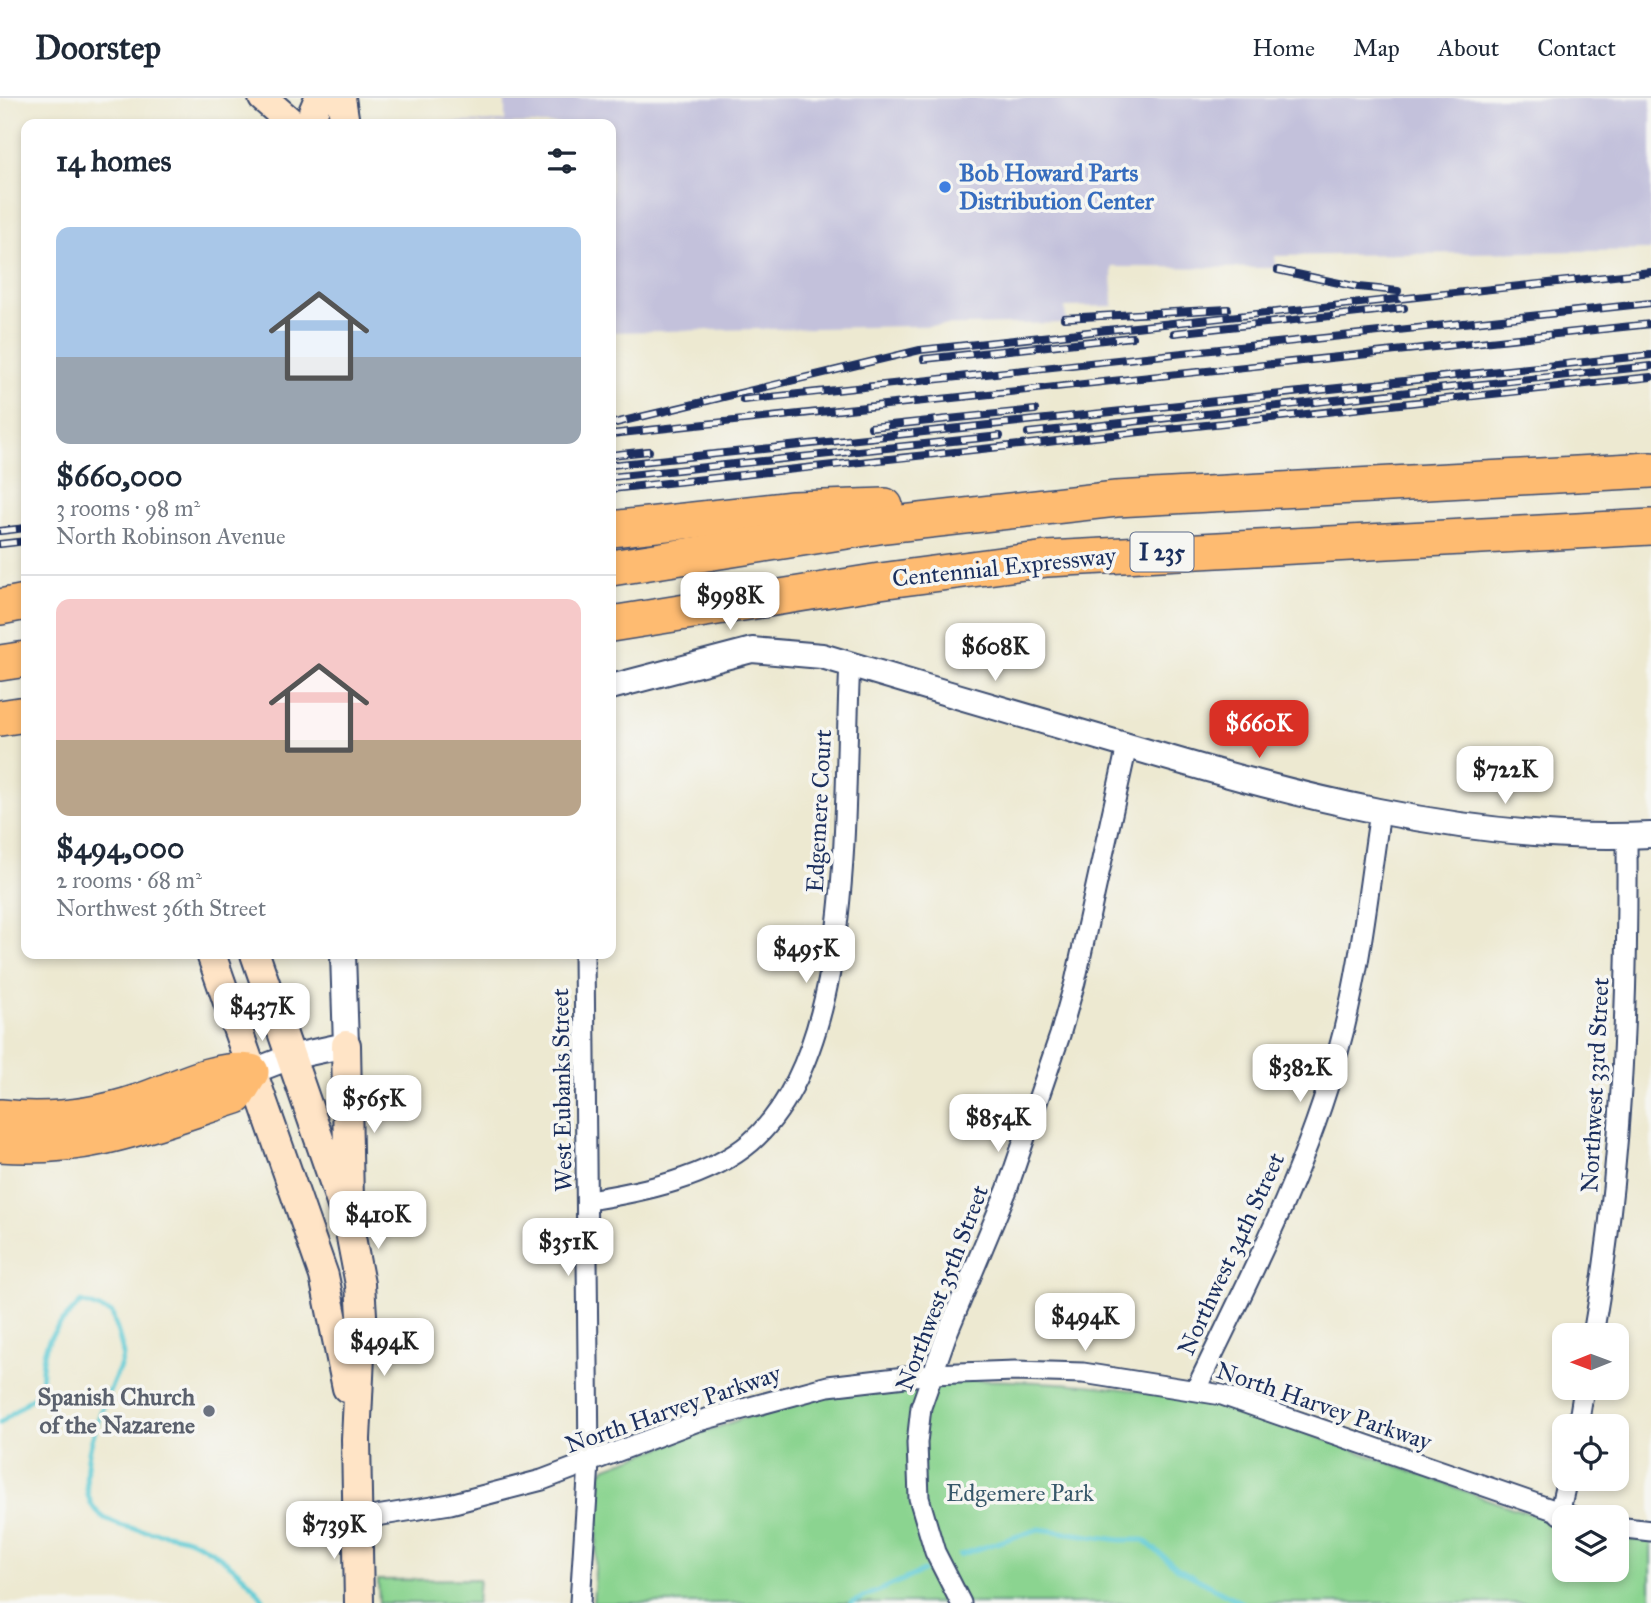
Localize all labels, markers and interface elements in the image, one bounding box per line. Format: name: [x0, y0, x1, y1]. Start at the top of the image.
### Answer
text: Doorstep: [35, 28, 161, 68]
text: Home: [1252, 33, 1315, 63]
text: Map: [1353, 33, 1400, 63]
text: About: [1438, 33, 1499, 63]
text: Contact: [1537, 33, 1616, 63]
icon: filters: [543, 142, 581, 180]
text: 14 homes: [56, 143, 171, 179]
place label: Bob Howard Parts Distribution Center: [959, 158, 1155, 216]
marker: Bob Howard Parts Distribution Center: [937, 179, 953, 195]
icon: home: [256, 273, 382, 399]
text: $660,000: [56, 458, 182, 494]
text: 3 rooms · 98 m²: [56, 494, 200, 522]
text: North Robinson Avenue: [56, 522, 286, 550]
road number: I 235: [1130, 533, 1194, 572]
street label: Centennial Expressway: [891, 540, 1118, 594]
pin: $998K: [681, 573, 779, 632]
text: $998K: [696, 581, 764, 609]
pin: $608K: [946, 624, 1044, 683]
text: $608K: [961, 632, 1029, 660]
icon: home: [256, 645, 382, 771]
pin: $660K: [1210, 700, 1308, 760]
text: $660K: [1225, 709, 1293, 737]
street label: Edgemere Court: [800, 728, 838, 893]
pin: $722K: [1456, 746, 1554, 806]
text: $722K: [1472, 755, 1538, 783]
text: $494,000: [56, 830, 184, 866]
text: 2 rooms · 68 m²: [56, 866, 202, 894]
text: Northwest 36th Street: [56, 894, 266, 922]
pin: $495K: [757, 926, 855, 985]
text: $495K: [773, 934, 839, 962]
street label: Northwest 33rd Street: [1574, 976, 1616, 1193]
pin: $437K: [213, 984, 311, 1043]
street label: West Eubanks Street: [545, 987, 579, 1192]
text: $437K: [230, 992, 294, 1020]
pin: $382K: [1251, 1044, 1349, 1104]
text: $382K: [1269, 1053, 1331, 1081]
pin: $565K: [325, 1076, 423, 1135]
text: $565K: [342, 1084, 406, 1112]
pin: $854K: [949, 1094, 1047, 1154]
text: $854K: [965, 1103, 1031, 1131]
street label: Northwest 34th Street: [1171, 1147, 1291, 1360]
street label: Northwest 35th Street: [889, 1180, 995, 1395]
pin: $410K: [329, 1192, 427, 1251]
text: $410K: [345, 1200, 411, 1228]
pin: $351K: [519, 1218, 617, 1278]
text: $351K: [538, 1227, 598, 1255]
pin: $494K: [1036, 1294, 1134, 1353]
text: $494K: [1051, 1302, 1119, 1330]
pin: $494K: [335, 1318, 433, 1378]
north arrow: [1552, 1323, 1629, 1400]
map controls: [1552, 1323, 1629, 1582]
text: $494K: [350, 1327, 418, 1355]
street label: North Harvey Parkway: [1212, 1355, 1436, 1457]
street label: North Harvey Parkway: [561, 1358, 785, 1460]
place label: Spanish Church of the Nazarene: [38, 1382, 196, 1440]
marker: Spanish Church of the Nazarene: [201, 1403, 217, 1419]
button: locate: [1552, 1414, 1629, 1491]
park label: Edgemere Park: [946, 1478, 1095, 1508]
pin: $739K: [285, 1502, 383, 1561]
button: layers: [1552, 1505, 1629, 1582]
text: $739K: [302, 1510, 366, 1538]

